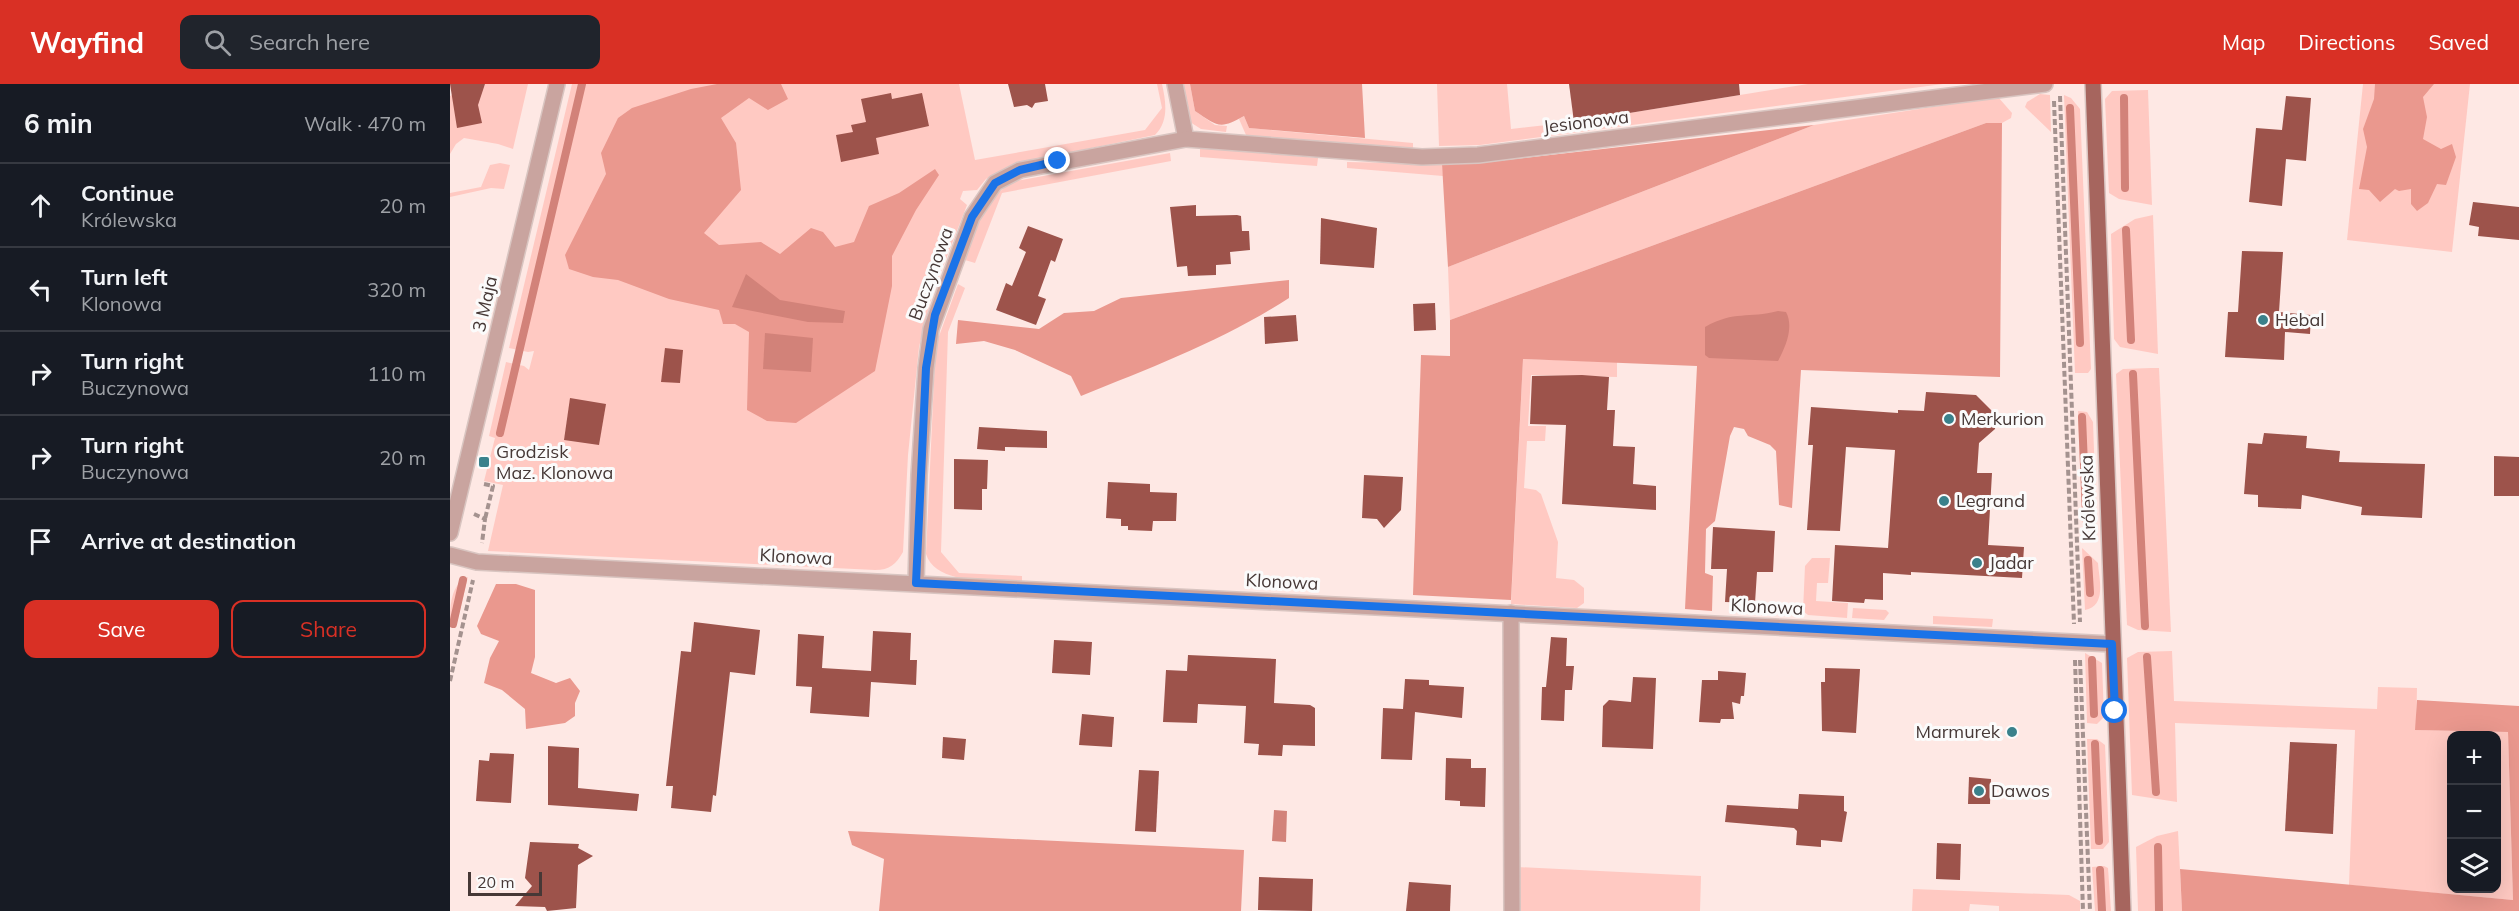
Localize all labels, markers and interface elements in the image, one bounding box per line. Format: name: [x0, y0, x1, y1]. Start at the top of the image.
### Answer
search box: [180, 15, 600, 69]
text: Wayfind: [30, 25, 144, 60]
icon: search: [201, 26, 234, 59]
text: Search here: [249, 28, 370, 56]
text: Map: [2222, 29, 2265, 55]
text: Directions: [2298, 29, 2395, 55]
text: Saved: [2428, 29, 2489, 55]
street label: Jesionowa: [1542, 105, 1630, 138]
text: 6 min: [24, 107, 93, 140]
text: Walk · 470 m: [304, 111, 426, 136]
route end: [1044, 147, 1070, 173]
text: Continue: [81, 179, 174, 207]
icon: ahead: [24, 189, 57, 222]
text: 20 m: [379, 193, 426, 218]
text: Królewska: [81, 207, 177, 232]
street label: Buczynowa: [903, 224, 958, 323]
text: Turn left: [81, 263, 168, 291]
icon: left: [24, 273, 57, 306]
street label: 3 Maja: [467, 274, 502, 334]
text: 320 m: [367, 277, 426, 302]
text: Klonowa: [81, 291, 162, 316]
place label: Hebal: [2275, 308, 2324, 331]
marker: Hebal: [2256, 313, 2270, 327]
text: Turn right: [81, 347, 184, 375]
icon: right: [24, 357, 57, 390]
text: 110 m: [367, 361, 426, 386]
text: Buczynowa: [81, 375, 189, 400]
place label: Merkurion: [1961, 407, 2044, 430]
marker: Merkurion: [1942, 412, 1956, 426]
text: Turn right: [81, 431, 184, 459]
place label: Grodzisk Maz. Klonowa: [496, 440, 613, 484]
icon: right: [24, 441, 57, 474]
text: 20 m: [379, 445, 426, 470]
street label: Królewska: [2074, 454, 2101, 542]
marker: Grodzisk Maz. Klonowa: [477, 455, 491, 469]
text: Buczynowa: [81, 459, 189, 484]
place label: Legrand: [1956, 489, 2025, 512]
marker: Legrand: [1937, 494, 1951, 508]
icon: arrive: [24, 525, 57, 558]
text: Arrive at destination: [81, 527, 296, 555]
street label: Klonowa: [759, 543, 833, 570]
place label: Jadar: [1989, 551, 2034, 574]
marker: Jadar: [1970, 556, 1984, 570]
street label: Klonowa: [1245, 568, 1319, 595]
street label: Klonowa: [1730, 593, 1804, 620]
button: Save: [24, 600, 219, 658]
button: Share: [231, 600, 426, 658]
route start: [2101, 697, 2127, 723]
place label: Marmurek: [1916, 720, 2001, 743]
marker: Marmurek: [2005, 725, 2019, 739]
map controls: [2447, 731, 2501, 893]
button: +: [2447, 731, 2501, 785]
place label: Dawos: [1991, 779, 2050, 802]
marker: Dawos: [1972, 784, 1986, 798]
button: −: [2447, 785, 2501, 839]
button: layers: [2447, 839, 2501, 893]
scale bar: [468, 869, 542, 896]
text: 20 m: [477, 872, 514, 892]

